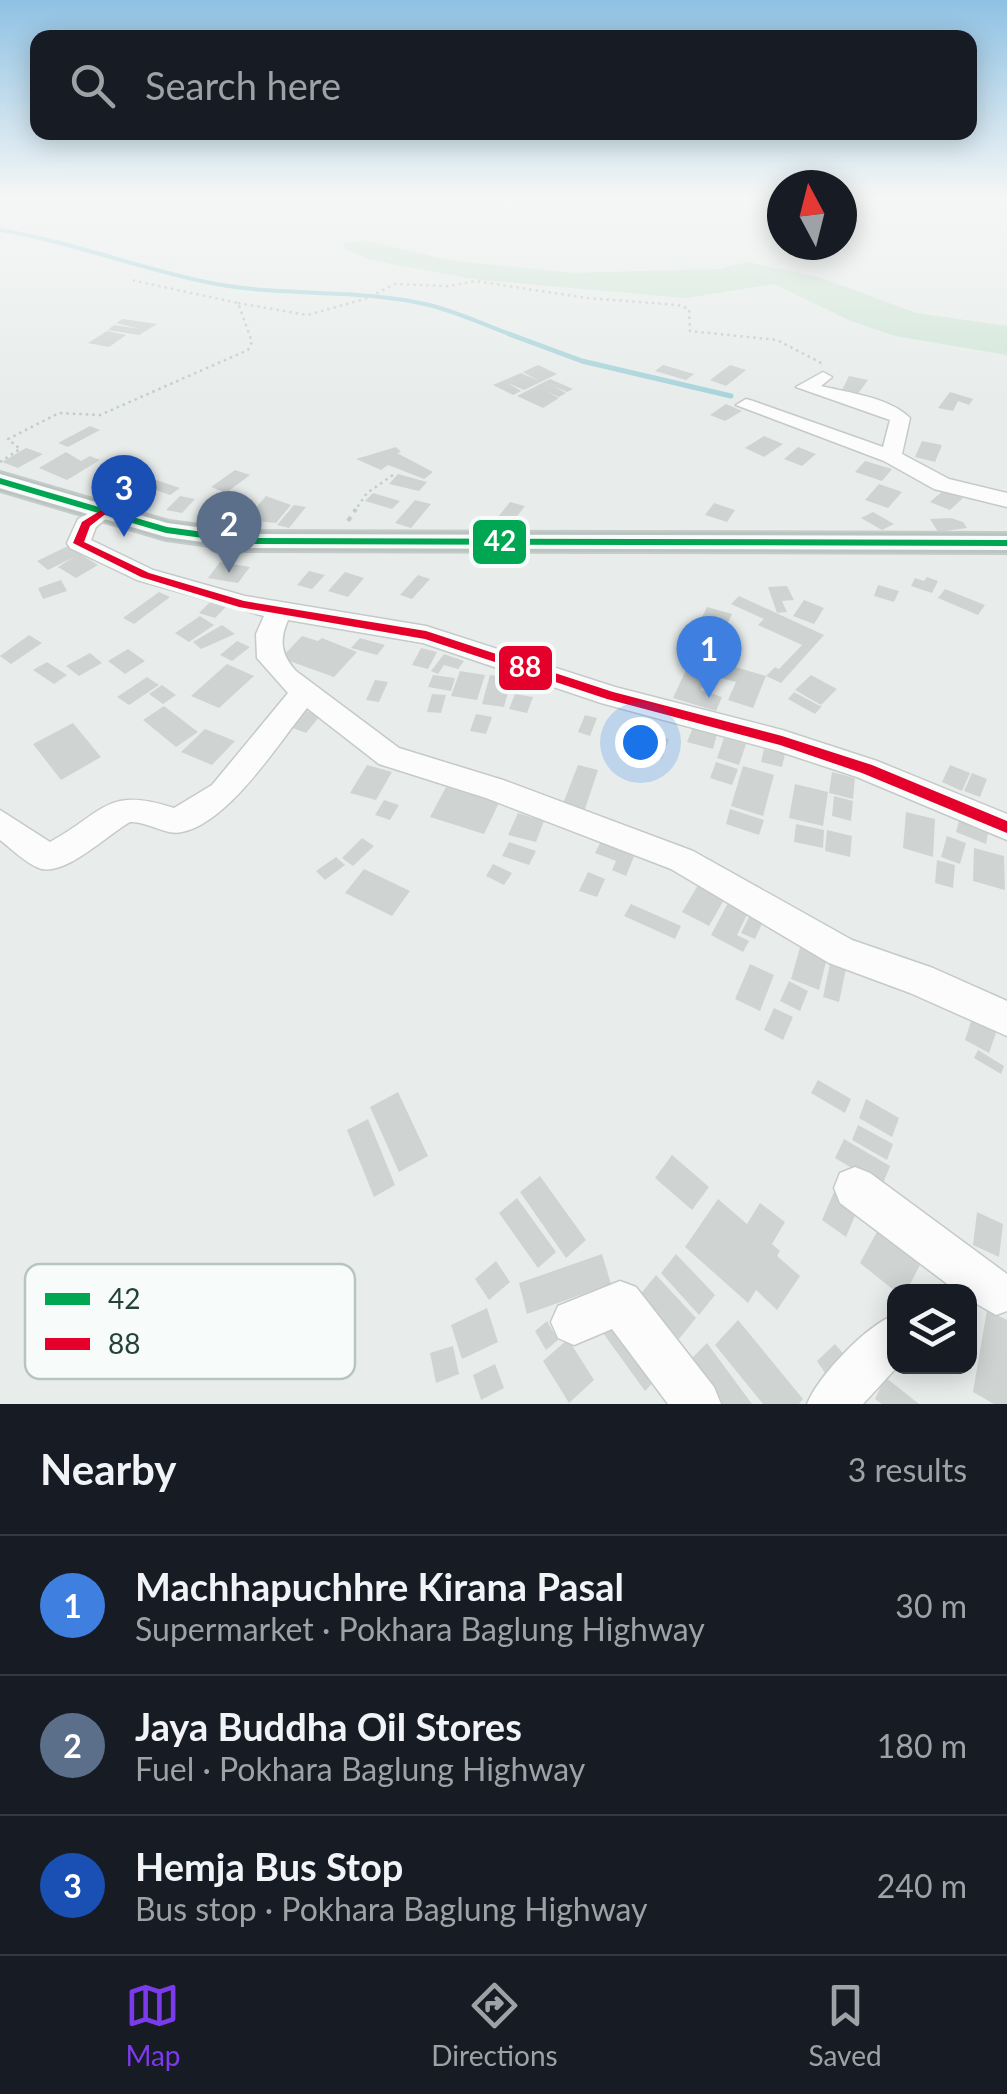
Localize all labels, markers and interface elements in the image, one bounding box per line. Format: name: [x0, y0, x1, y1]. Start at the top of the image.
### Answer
search box: [30, 30, 977, 140]
icon: search: [65, 58, 120, 113]
text: Search here: [145, 62, 341, 108]
north arrow: [767, 170, 857, 260]
pin: 3: [92, 454, 156, 537]
pin: 2: [196, 490, 262, 573]
line badge: 42: [471, 518, 528, 566]
text: 42: [484, 523, 516, 557]
pin: 1: [676, 616, 742, 698]
line badge: 88: [497, 644, 554, 692]
text: 88: [509, 649, 541, 683]
your location: [615, 717, 666, 768]
legend: [25, 1264, 355, 1379]
text: 42: [108, 1281, 140, 1315]
map controls: [887, 1284, 977, 1374]
button: layers: [887, 1284, 977, 1374]
text: 88: [108, 1326, 140, 1360]
text: Nearby: [40, 1444, 177, 1494]
text: 3 results: [848, 1450, 967, 1489]
text: Machhapuchhre Kirana Pasal: [135, 1563, 624, 1609]
text: 1: [63, 1586, 82, 1625]
text: 30 m: [895, 1586, 967, 1625]
text: Supermarket · Pokhara Baglung Highway: [135, 1609, 705, 1648]
text: Jaya Buddha Oil Stores: [135, 1703, 522, 1749]
text: 2: [63, 1726, 82, 1765]
text: 180 m: [877, 1726, 967, 1765]
text: Fuel · Pokhara Baglung Highway: [135, 1749, 585, 1788]
text: Hemja Bus Stop: [135, 1843, 403, 1889]
text: 3: [63, 1866, 82, 1905]
text: 240 m: [877, 1866, 967, 1905]
text: Bus stop · Pokhara Baglung Highway: [135, 1889, 648, 1928]
tab: Map: [125, 1978, 181, 2072]
tab: Directions: [431, 1978, 558, 2072]
tab: Saved: [808, 1978, 882, 2072]

